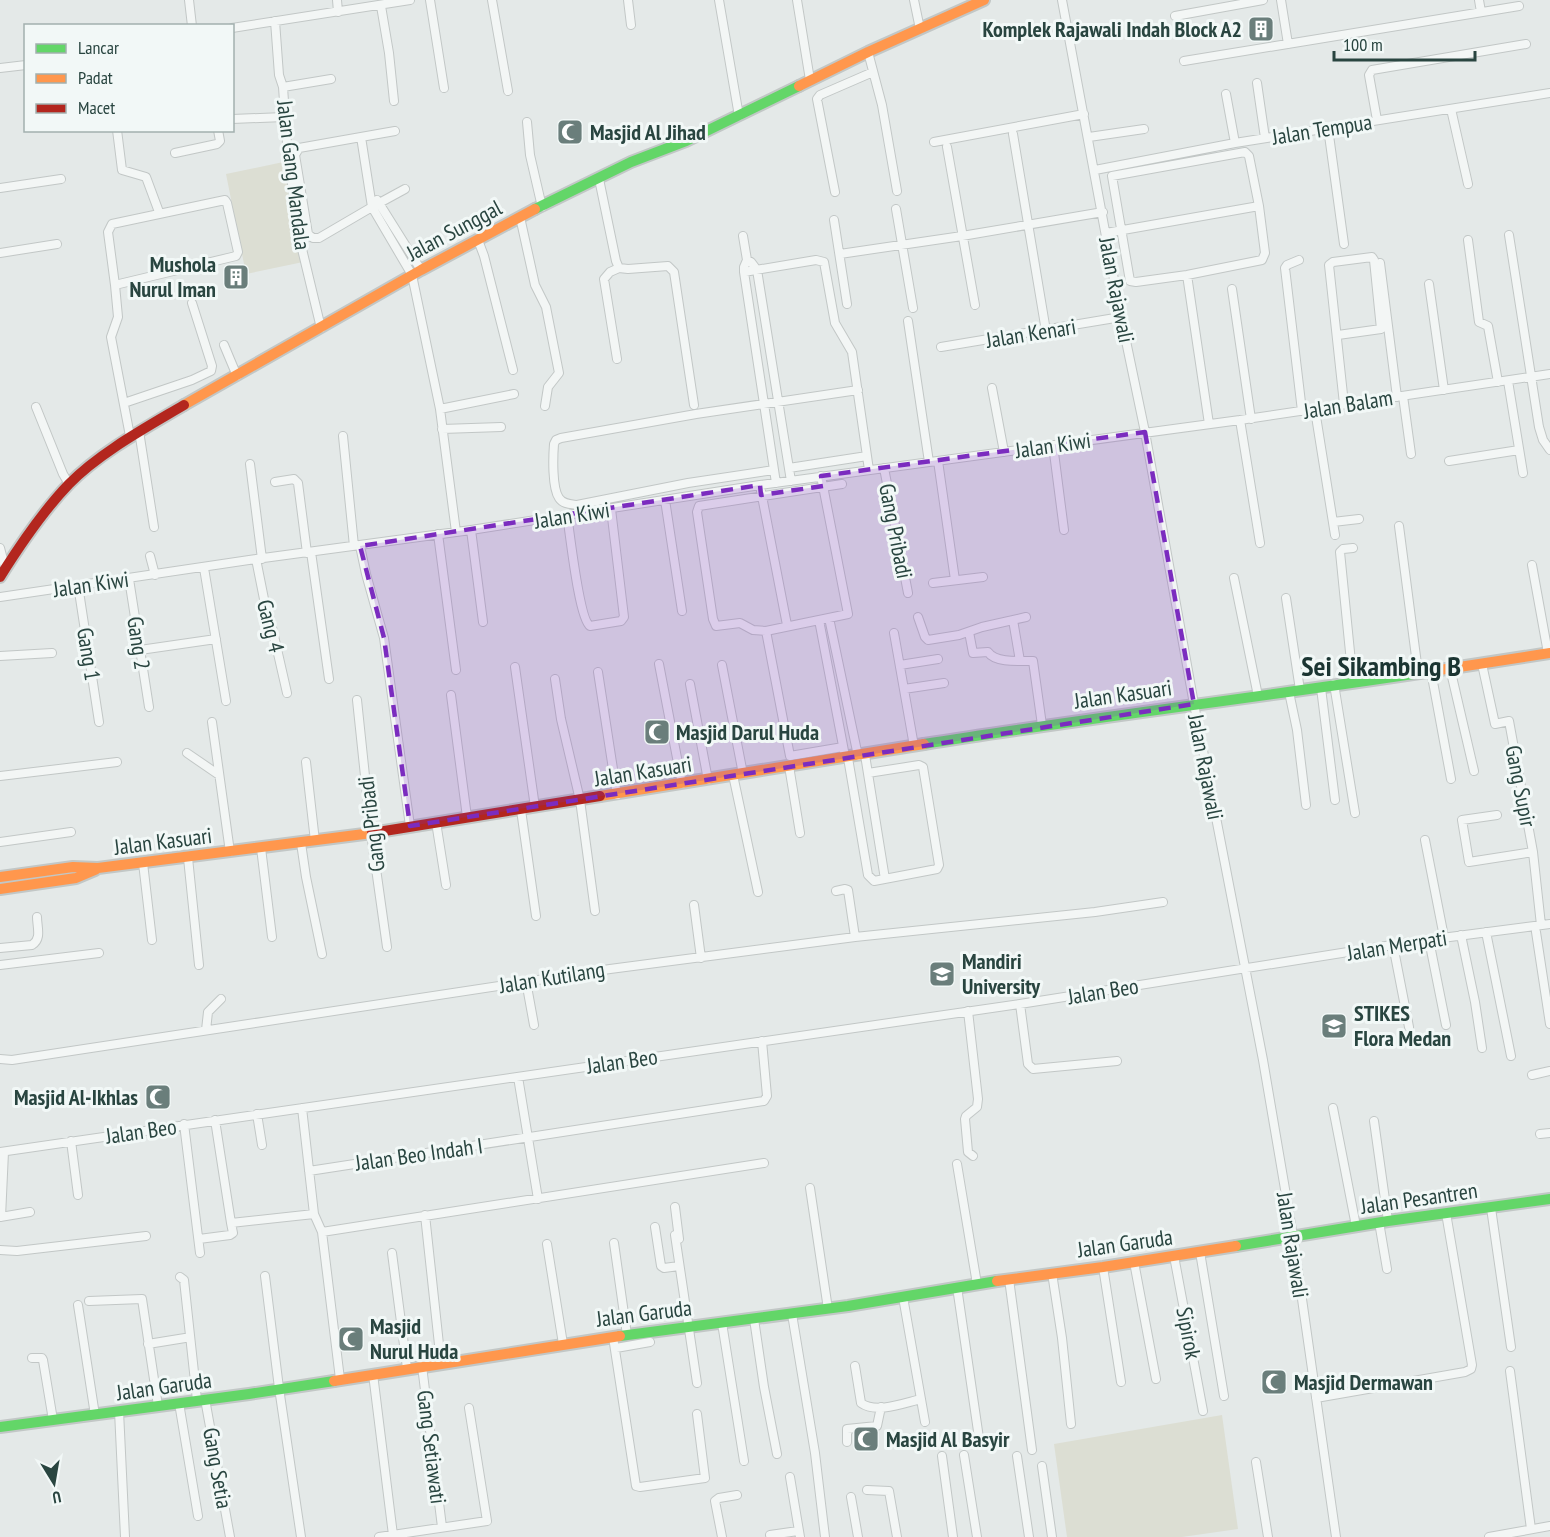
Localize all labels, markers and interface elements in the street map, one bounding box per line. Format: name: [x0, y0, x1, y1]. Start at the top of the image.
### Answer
building icon: Komplek Rajawali Indah Block A2: [1246, 14, 1276, 44]
place label: Komplek Rajawali Indah Block A2: [982, 15, 1242, 43]
legend: [24, 24, 234, 132]
scale bar: [1334, 24, 1475, 62]
text: 100 m: [1343, 33, 1383, 56]
text: Lancar: [78, 36, 119, 59]
text: Padat: [78, 66, 113, 89]
text: Macet: [78, 96, 115, 119]
street label: Jalan Gang Mandala: [271, 98, 317, 251]
street label: Jalan Tempua: [1269, 107, 1374, 151]
mosque icon: Masjid Al Jihad: [555, 117, 585, 147]
place label: Masjid Al Jihad: [590, 118, 706, 146]
street label: Jalan Sunggal: [401, 193, 507, 267]
street label: Jalan Rajawali: [1093, 234, 1141, 345]
place label: Mushola Nurul Iman: [129, 250, 216, 303]
building icon: Mushola Nurul Iman: [221, 262, 251, 292]
street label: Jalan Kenari: [983, 312, 1078, 354]
street label: Jalan Balam: [1300, 383, 1395, 425]
street label: Jalan Kiwi: [1013, 426, 1092, 464]
street label: Gang Pribadi: [873, 481, 919, 581]
street label: Jalan Kiwi: [531, 495, 612, 535]
street label: Jalan Kiwi: [51, 565, 130, 603]
street label: Gang 4: [251, 597, 291, 655]
street label: Gang 2: [121, 615, 157, 671]
street label: Gang 1: [71, 625, 107, 683]
district label: Sei Sikambing B: [1301, 647, 1461, 684]
street label: Jalan Kasuari: [1071, 673, 1174, 715]
street label: Jalan Rajawali: [1182, 711, 1230, 822]
mosque icon: Masjid Darul Huda: [642, 717, 672, 747]
place label: Masjid Darul Huda: [676, 718, 819, 746]
street label: Gang Supir: [1499, 743, 1543, 829]
street label: Jalan Kasuari: [591, 749, 694, 793]
street label: Gang Pribadi: [351, 775, 391, 873]
street label: Jalan Kasuari: [112, 821, 213, 861]
street label: Jalan Merpati: [1344, 923, 1449, 967]
place label: Mandiri University: [962, 947, 1041, 1000]
street label: Jalan Kutilang: [496, 955, 607, 999]
school or university icon: Mandiri University: [927, 959, 957, 989]
street label: Jalan Beo: [1065, 972, 1140, 1011]
place label: STIKES Flora Medan: [1354, 999, 1451, 1052]
school or university icon: STIKES Flora Medan: [1319, 1011, 1349, 1041]
street label: Jalan Beo: [584, 1042, 659, 1080]
mosque icon: Masjid Al-Ikhlas: [143, 1082, 173, 1112]
place label: Masjid Al-Ikhlas: [14, 1083, 138, 1111]
street label: Jalan Beo: [103, 1112, 178, 1150]
street label: Jalan Beo Indah I: [352, 1131, 485, 1177]
street label: Jalan Pesantren: [1358, 1176, 1479, 1220]
street label: Jalan Rajawali: [1271, 1189, 1315, 1300]
street label: Jalan Garuda: [1075, 1222, 1174, 1264]
street label: Jalan Garuda: [594, 1293, 693, 1333]
street label: Sipirok: [1170, 1305, 1208, 1362]
place label: Masjid Nurul Huda: [370, 1312, 458, 1365]
mosque icon: Masjid Nurul Huda: [336, 1324, 366, 1354]
street label: Jalan Garuda: [114, 1365, 213, 1407]
mosque icon: Masjid Dermawan: [1259, 1367, 1289, 1397]
place label: Masjid Dermawan: [1294, 1368, 1433, 1396]
street label: Gang Setiawati: [411, 1389, 453, 1505]
mosque icon: Masjid Al Basyir: [851, 1424, 881, 1454]
street label: Gang Setia: [197, 1425, 239, 1511]
place label: Masjid Al Basyir: [886, 1425, 1010, 1453]
north arrow: [24, 1453, 84, 1513]
text: U: [51, 1487, 63, 1508]

